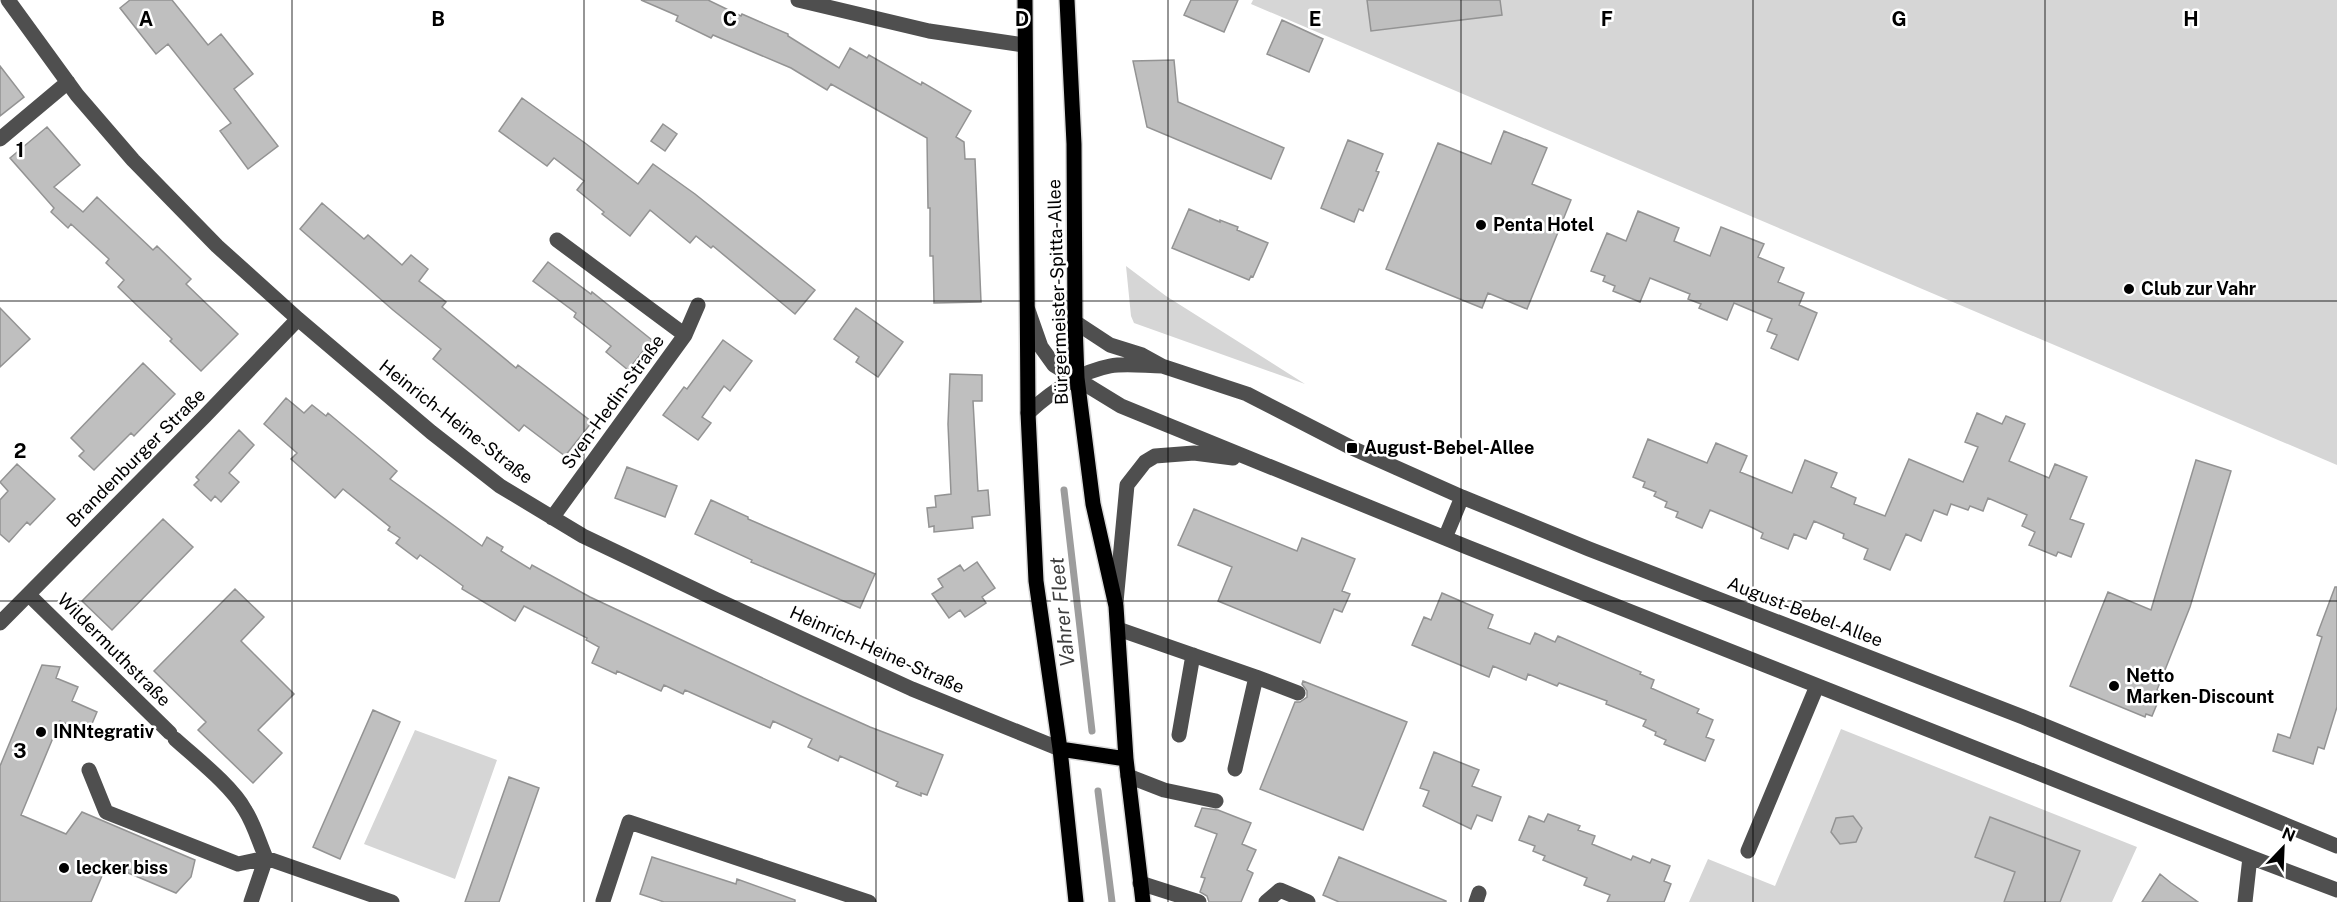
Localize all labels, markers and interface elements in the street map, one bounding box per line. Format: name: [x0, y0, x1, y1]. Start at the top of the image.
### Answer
text: A: [139, 7, 153, 31]
text: B: [431, 7, 445, 31]
text: C: [723, 7, 737, 31]
text: D: [1015, 7, 1029, 31]
text: E: [1309, 7, 1321, 31]
text: F: [1601, 7, 1613, 31]
text: G: [1891, 7, 1907, 31]
text: H: [2183, 7, 2199, 31]
text: 1: [16, 138, 24, 162]
street label: Bürgermeister-Spitta-Allee: [1043, 179, 1072, 405]
place label: Penta Hotel: [1493, 214, 1594, 235]
marker: Penta Hotel: [1474, 218, 1488, 232]
place label: Club zur Vahr: [2141, 278, 2257, 299]
marker: Club zur Vahr: [2122, 282, 2136, 296]
street label: Sven-Hedin-Straße: [557, 331, 668, 473]
street label: Heinrich-Heine-Straße: [375, 355, 537, 488]
street label: Brandenburger Straße: [62, 384, 209, 531]
place label: August-Bebel-Allee: [1364, 437, 1534, 458]
text: 2: [14, 439, 26, 463]
marker: August-Bebel-Allee: [1345, 441, 1359, 455]
water label: Vahrer Fleet: [1044, 555, 1080, 668]
street label: August-Bebel-Allee: [1724, 572, 1886, 651]
street label: Wildermuthstraße: [53, 589, 175, 711]
street label: Heinrich-Heine-Straße: [787, 602, 968, 698]
place label: Netto Marken-Discount: [2126, 665, 2274, 707]
marker: Netto Marken-Discount: [2107, 679, 2121, 693]
place label: INNtegrativ: [53, 721, 155, 742]
marker: INNtegrativ: [34, 725, 48, 739]
text: 3: [13, 739, 27, 763]
north arrow: [2253, 818, 2313, 878]
text: N: [2279, 823, 2298, 846]
place label: lecker biss: [76, 857, 168, 878]
marker: lecker biss: [57, 861, 71, 875]

